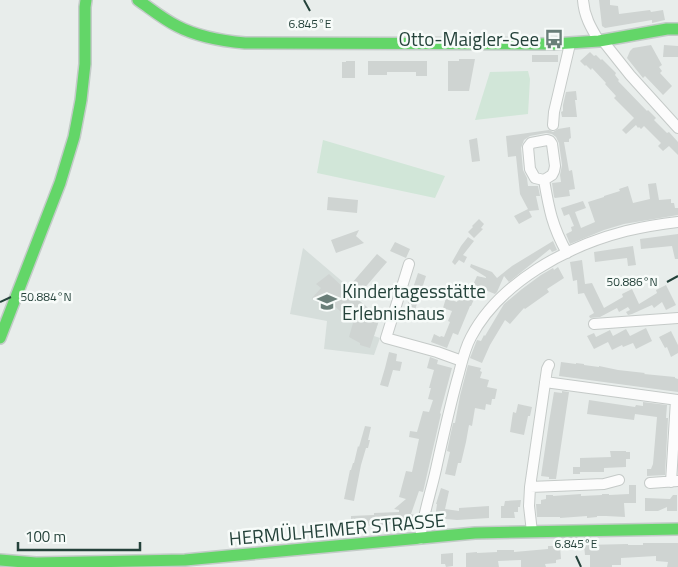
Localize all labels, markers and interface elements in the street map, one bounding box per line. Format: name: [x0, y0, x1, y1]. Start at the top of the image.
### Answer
text: 6.845°E: [289, 14, 332, 33]
place label: Otto-Maigler-See: [398, 24, 539, 53]
bus stop icon: Otto-Maigler-See: [543, 28, 565, 50]
text: 50.886°N: [606, 272, 658, 291]
place label: Kindertagesstätte Erlebnishaus: [342, 276, 486, 327]
text: 50.884°N: [20, 287, 72, 306]
school or university icon: Kindertagesstätte Erlebnishaus: [316, 291, 338, 313]
street label: HERMÜLHEIMER STRASSE: [228, 505, 446, 552]
scale bar: [18, 520, 140, 552]
text: 100 m: [25, 525, 66, 548]
text: 6.845°E: [555, 534, 598, 553]

